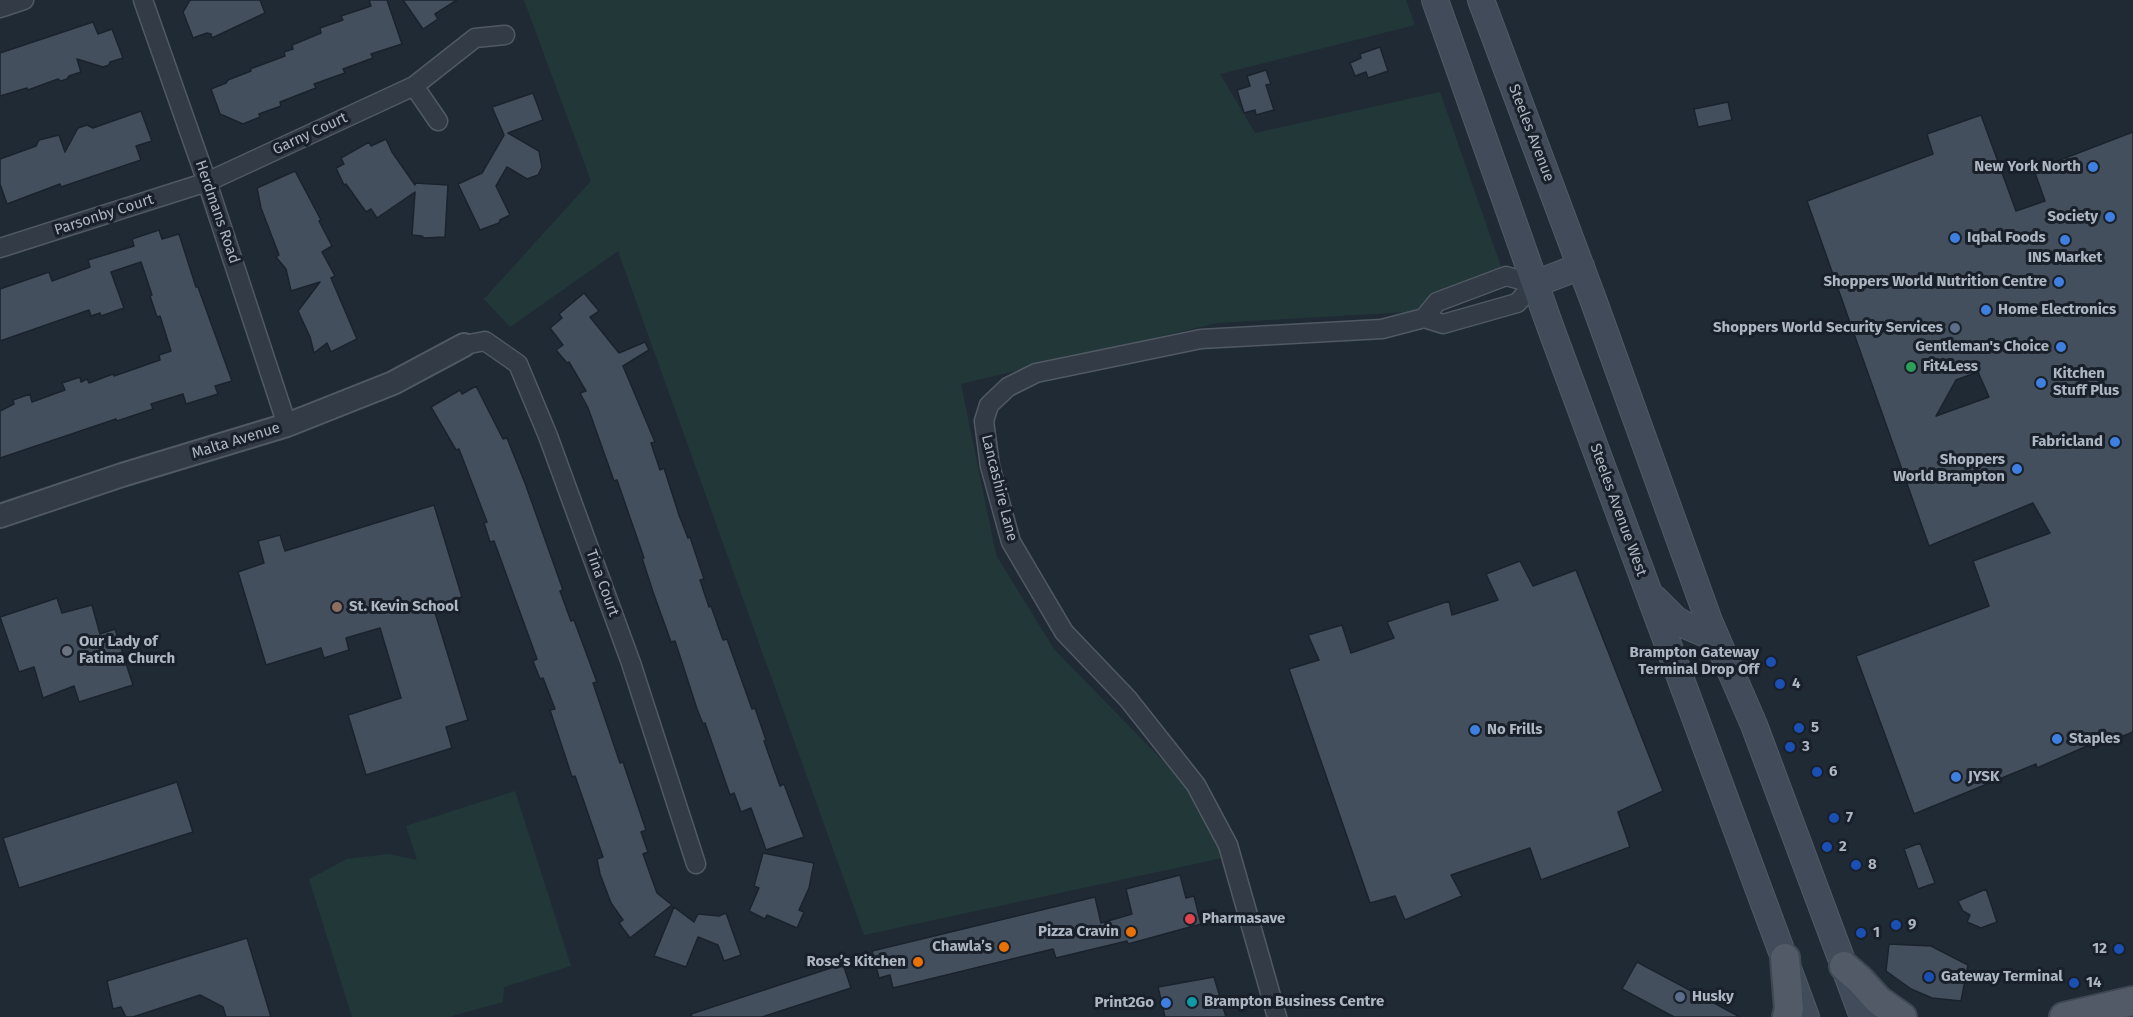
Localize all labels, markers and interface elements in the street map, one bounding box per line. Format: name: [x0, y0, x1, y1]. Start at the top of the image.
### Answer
street label: Steeles Avenue: [1504, 82, 1558, 184]
street label: Garny Court: [270, 109, 350, 159]
street label: Herdmans Road: [191, 158, 243, 266]
place label: New York North: [1974, 158, 2081, 176]
marker: New York North: [2086, 160, 2100, 174]
street label: Parsonby Court: [52, 190, 156, 240]
place label: Society: [2047, 208, 2098, 226]
marker: Society: [2103, 210, 2117, 224]
place label: Iqbal Foods: [1967, 229, 2046, 247]
marker: Iqbal Foods: [1948, 231, 1962, 245]
marker: INS Market: [2058, 233, 2072, 247]
place label: INS Market: [2028, 249, 2102, 267]
place label: Shoppers World Nutrition Centre: [1823, 273, 2047, 291]
marker: Shoppers World Nutrition Centre: [2052, 275, 2066, 289]
place label: Home Electronics: [1998, 301, 2116, 319]
marker: Home Electronics: [1979, 303, 1993, 317]
place label: Shoppers World Security Services: [1713, 319, 1943, 337]
marker: Shoppers World Security Services: [1948, 321, 1962, 335]
place label: Gentleman's Choice: [1915, 338, 2049, 356]
marker: Gentleman's Choice: [2054, 340, 2068, 354]
place label: Fit4Less: [1923, 358, 1978, 376]
marker: Fit4Less: [1904, 360, 1918, 374]
place label: Kitchen Stuff Plus: [2053, 365, 2119, 400]
marker: Kitchen Stuff Plus: [2034, 376, 2048, 390]
street label: Malta Avenue: [190, 419, 282, 463]
street label: Lancashire Lane: [977, 433, 1021, 543]
place label: Fabricland: [2032, 433, 2103, 451]
marker: Fabricland: [2108, 435, 2122, 449]
street label: Steeles Avenue West: [1586, 441, 1650, 579]
place label: Shoppers World Brampton: [1893, 451, 2005, 486]
marker: Shoppers World Brampton: [2010, 462, 2024, 476]
street label: Tina Court: [582, 547, 622, 619]
place label: St. Kevin School: [349, 598, 459, 616]
marker: St. Kevin School: [330, 600, 344, 614]
place label: Our Lady of Fatima Church: [79, 633, 175, 668]
marker: Our Lady of Fatima Church: [60, 644, 74, 658]
place label: Brampton Gateway Terminal Drop Off: [1629, 644, 1759, 679]
marker: Brampton Gateway Terminal Drop Off: [1764, 655, 1778, 669]
place label: 4: [1792, 675, 1800, 693]
marker: 4: [1773, 677, 1787, 691]
place label: 5: [1811, 719, 1819, 737]
place label: No Frills: [1487, 721, 1542, 739]
marker: 5: [1792, 721, 1806, 735]
marker: No Frills: [1468, 723, 1482, 737]
place label: Staples: [2069, 730, 2120, 748]
marker: Staples: [2050, 732, 2064, 746]
place label: 3: [1802, 738, 1810, 756]
marker: 3: [1783, 740, 1797, 754]
place label: 6: [1829, 763, 1837, 781]
marker: 6: [1810, 765, 1824, 779]
place label: JYSK: [1968, 768, 1999, 786]
marker: JYSK: [1949, 770, 1963, 784]
place label: 7: [1846, 809, 1853, 827]
marker: 7: [1827, 811, 1841, 825]
place label: 2: [1839, 838, 1847, 856]
marker: 2: [1820, 840, 1834, 854]
place label: 8: [1868, 856, 1877, 874]
marker: 8: [1849, 858, 1863, 872]
place label: Pharmasave: [1202, 910, 1285, 928]
marker: Pharmasave: [1183, 912, 1197, 926]
place label: 9: [1908, 916, 1916, 934]
marker: 9: [1889, 918, 1903, 932]
place label: Pizza Cravin: [1038, 923, 1119, 941]
place label: 1: [1873, 924, 1880, 942]
marker: Pizza Cravin: [1124, 925, 1138, 939]
marker: 1: [1854, 926, 1868, 940]
place label: Chawla’s: [932, 938, 992, 956]
marker: Chawla’s: [997, 940, 1011, 954]
place label: 12: [2092, 940, 2107, 958]
marker: 12: [2112, 942, 2126, 956]
place label: Rose’s Kitchen: [807, 953, 906, 971]
marker: Rose’s Kitchen: [911, 955, 925, 969]
place label: Gateway Terminal: [1941, 968, 2063, 986]
marker: Gateway Terminal: [1922, 970, 1936, 984]
place label: 14: [2086, 974, 2101, 992]
marker: 14: [2067, 976, 2081, 990]
place label: Husky: [1692, 988, 1734, 1006]
marker: Husky: [1673, 990, 1687, 1004]
place label: Brampton Business Centre: [1204, 993, 1384, 1011]
place label: Print2Go: [1095, 994, 1154, 1012]
marker: Brampton Business Centre: [1185, 995, 1199, 1009]
marker: Print2Go: [1159, 996, 1173, 1010]

